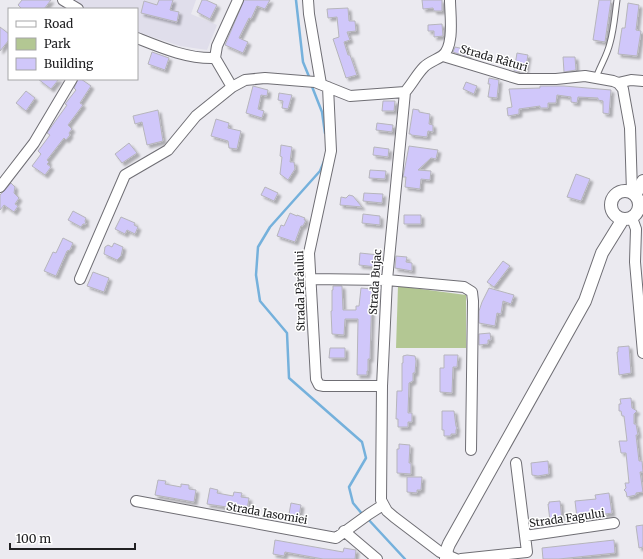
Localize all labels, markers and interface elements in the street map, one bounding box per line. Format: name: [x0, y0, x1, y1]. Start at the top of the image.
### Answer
legend: [8, 8, 138, 80]
text: Road: [44, 16, 73, 31]
text: Park: [44, 36, 71, 51]
street label: Strada Râturi: [458, 42, 530, 74]
text: Building: [44, 56, 94, 71]
street label: Strada Bujac: [366, 248, 384, 315]
street label: Strada Pârâului: [292, 250, 308, 332]
street label: Strada Iasomiei: [225, 499, 309, 527]
street label: Strada Fagului: [528, 506, 606, 530]
scale bar: [10, 525, 135, 551]
text: 100 m: [16, 531, 51, 546]

